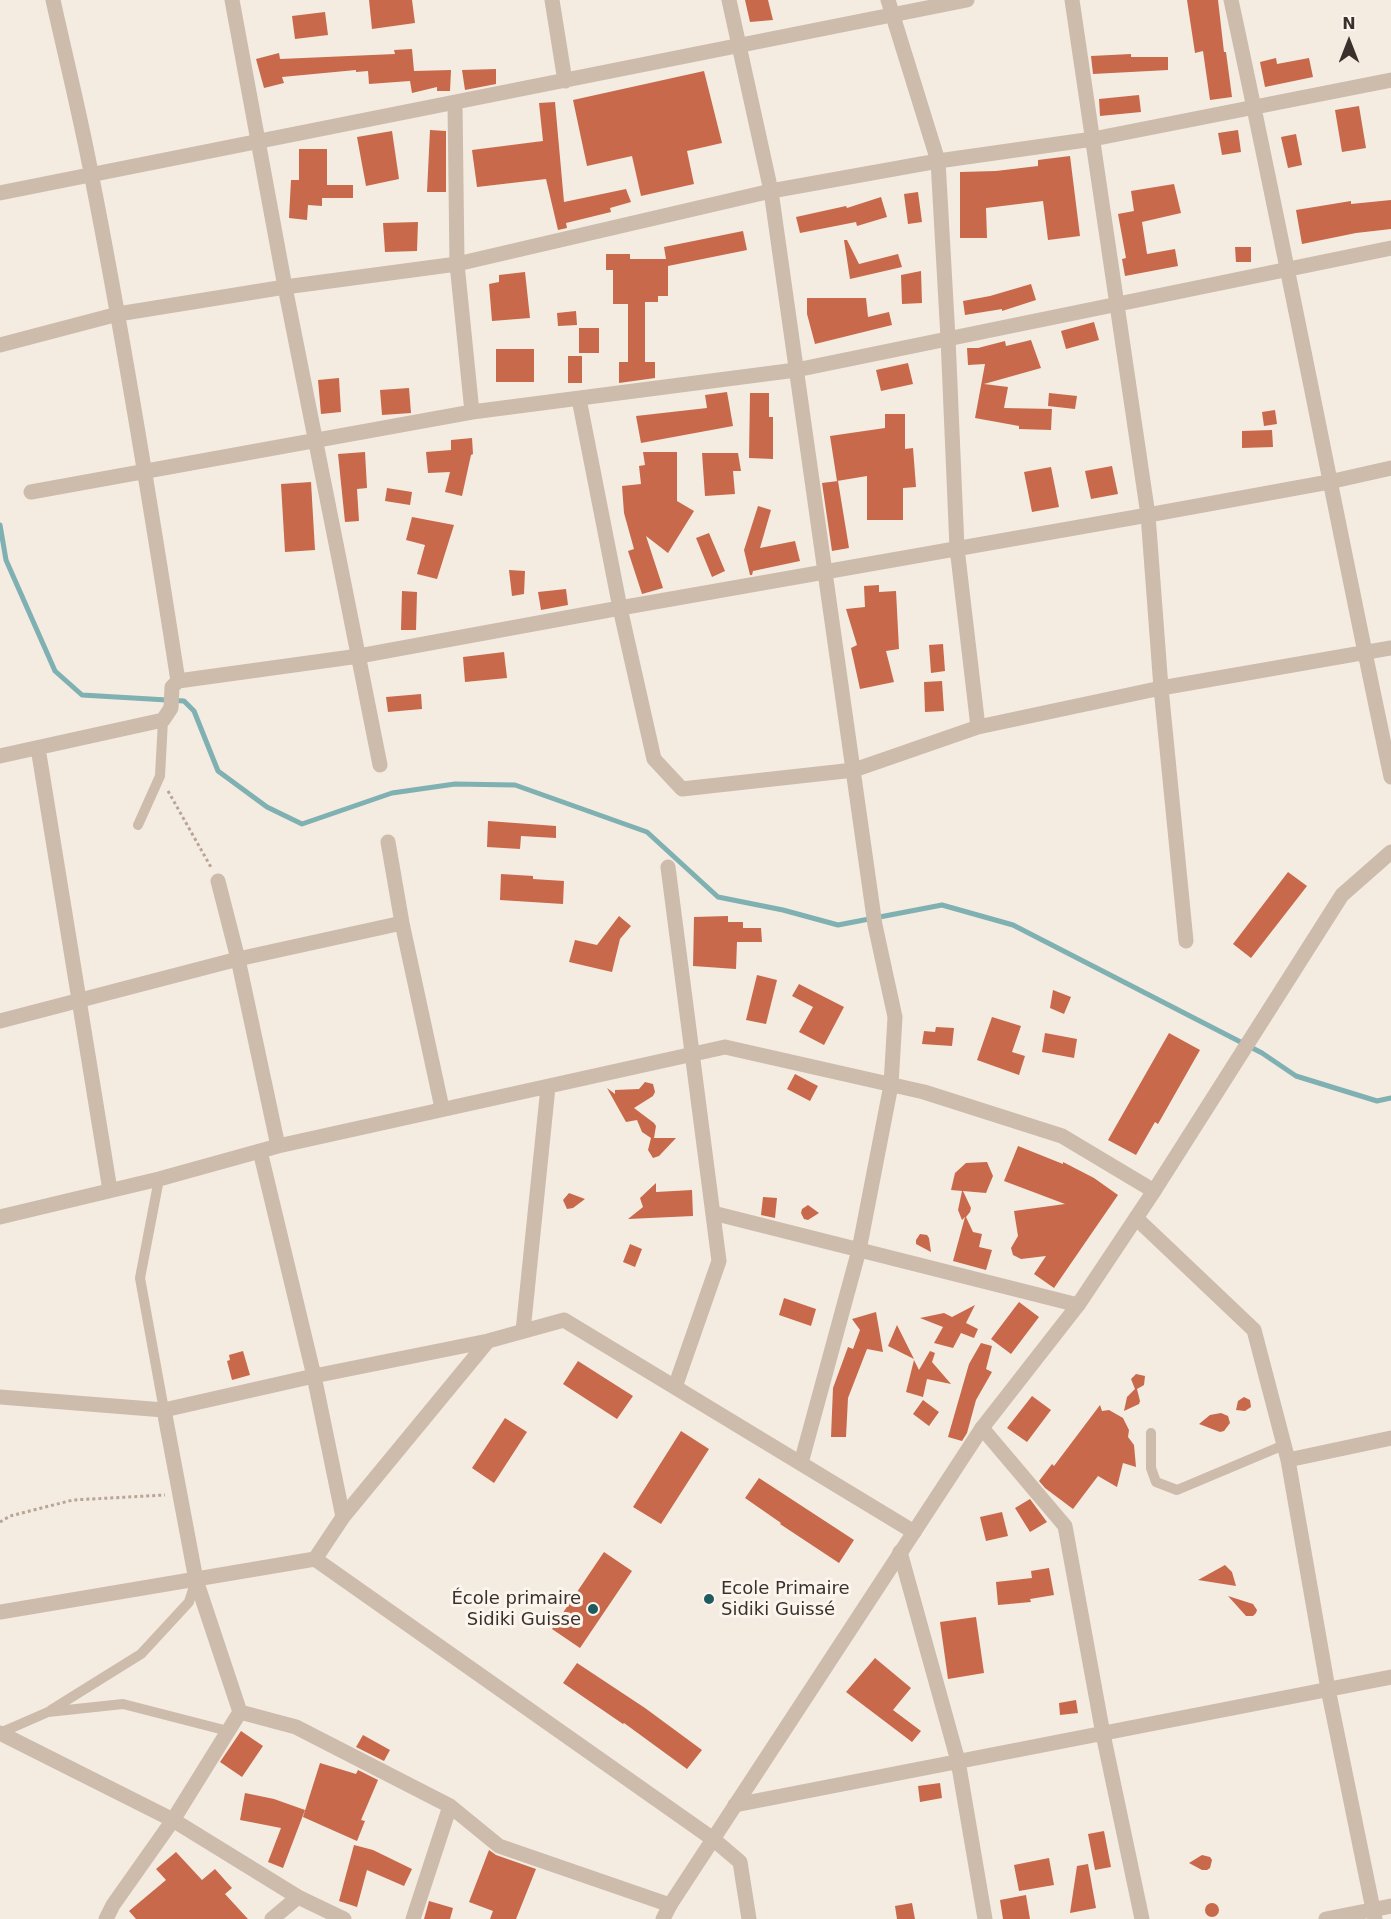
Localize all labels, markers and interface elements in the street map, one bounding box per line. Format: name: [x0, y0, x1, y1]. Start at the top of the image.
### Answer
north arrow: [1319, 12, 1379, 72]
text: N: [1342, 14, 1356, 33]
place label: Ecole Primaire Sidiki Guissé: [721, 1578, 850, 1620]
place label: École primaire Sidiki Guisse: [451, 1588, 581, 1630]
marker: Ecole Primaire Sidiki Guissé: [702, 1592, 716, 1606]
marker: École primaire Sidiki Guisse: [586, 1602, 600, 1616]

